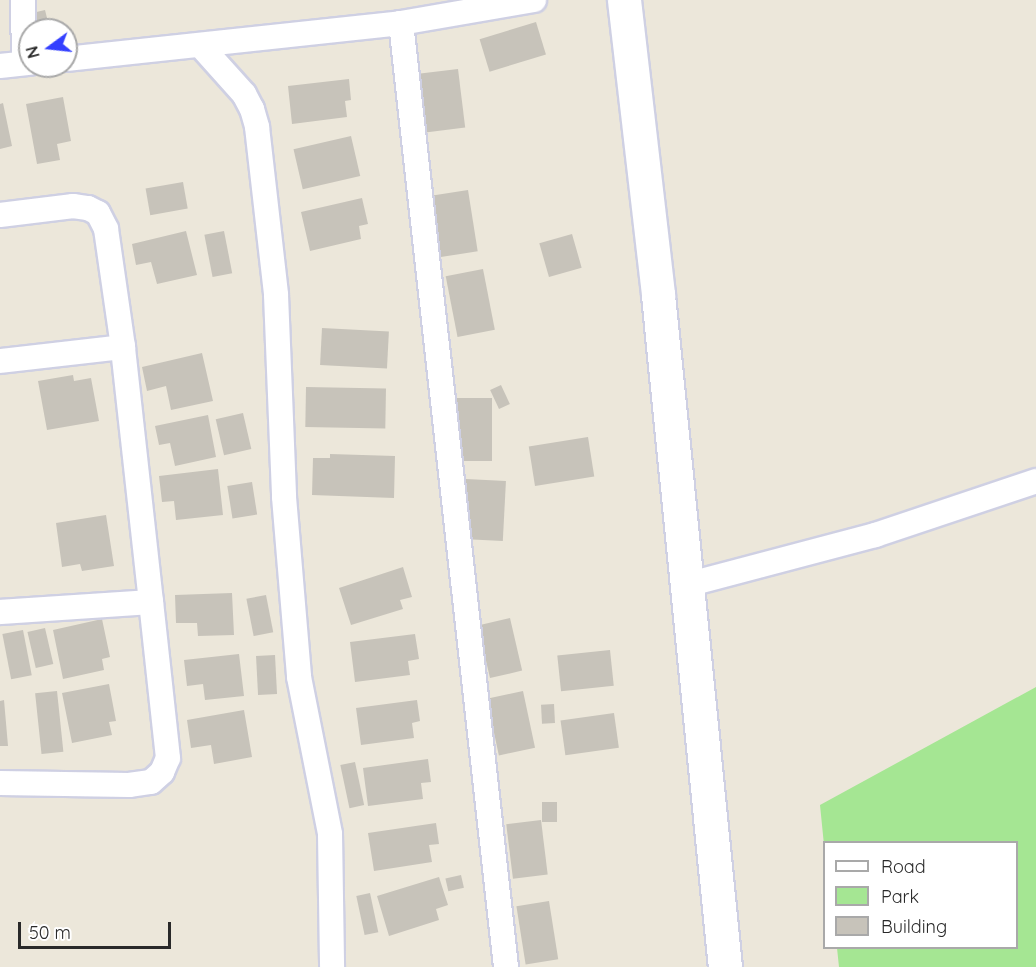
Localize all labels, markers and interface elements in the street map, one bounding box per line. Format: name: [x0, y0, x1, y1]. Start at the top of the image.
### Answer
north arrow: [18, 18, 78, 78]
text: N: [21, 44, 44, 60]
legend: [823, 841, 1018, 949]
text: Road: [881, 855, 926, 878]
text: Park: [881, 885, 919, 908]
scale bar: [21, 910, 174, 948]
text: Building: [881, 915, 947, 938]
text: 50 m: [29, 921, 71, 944]

